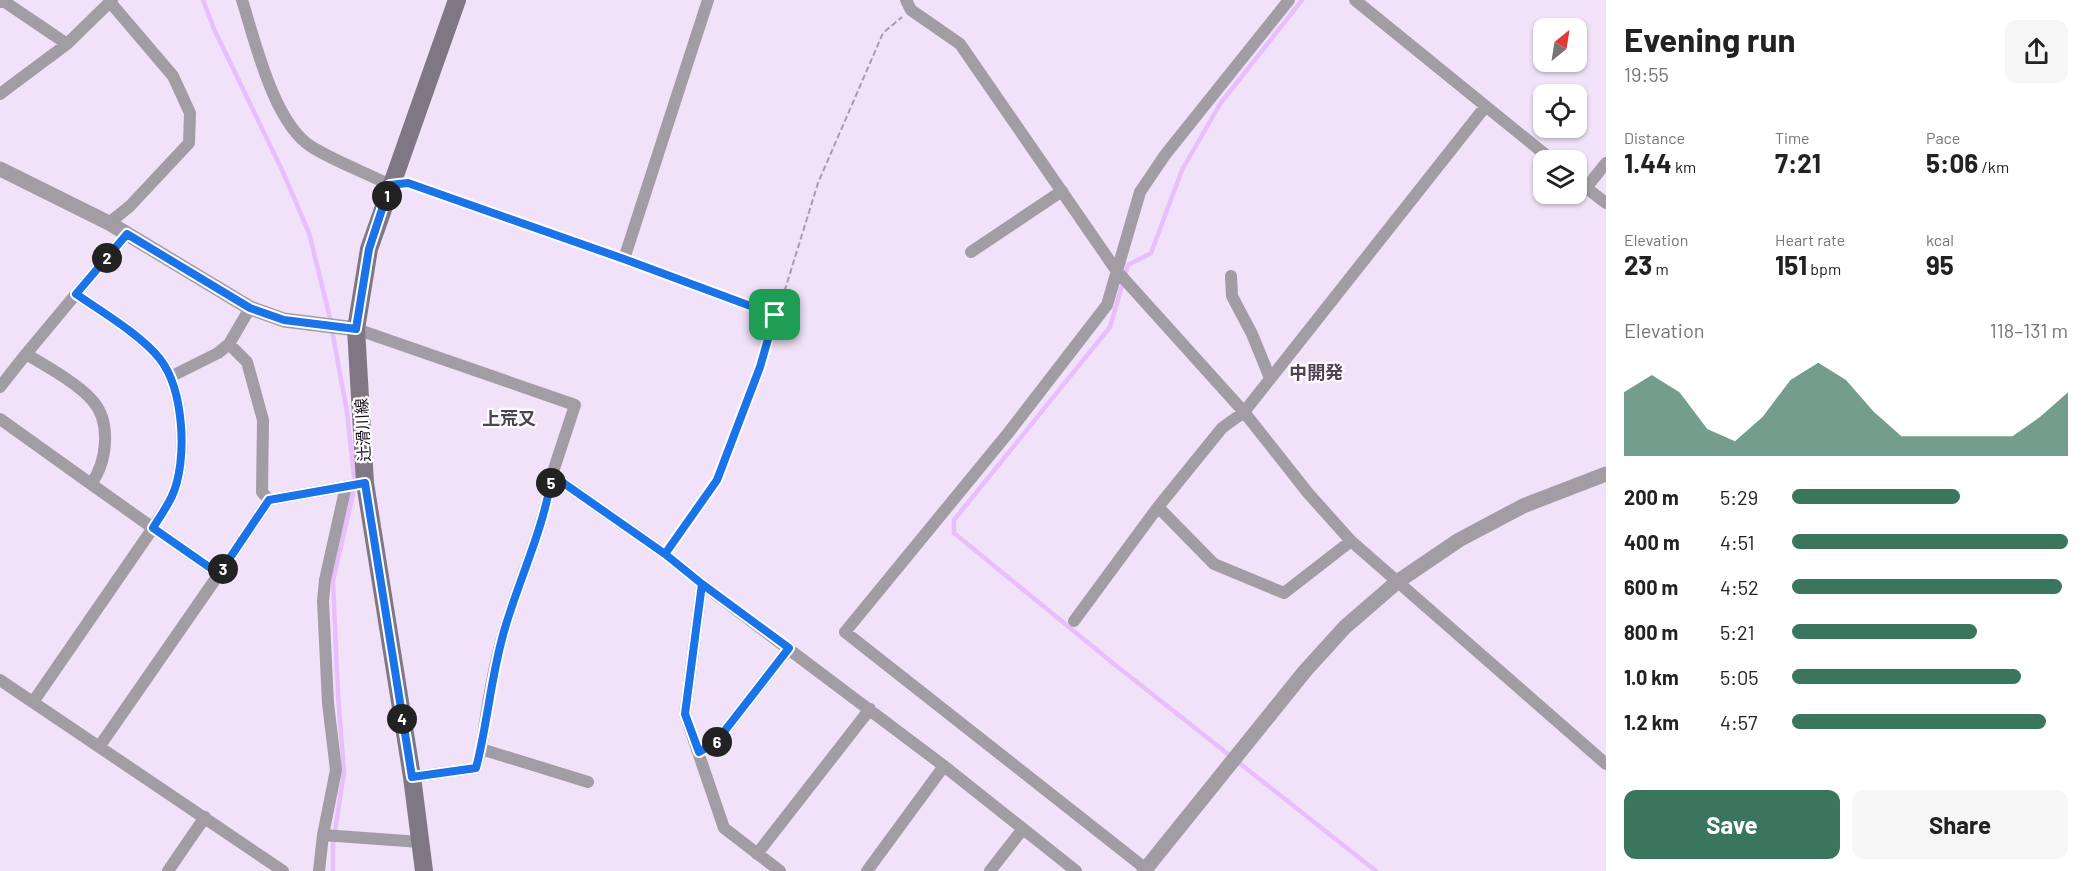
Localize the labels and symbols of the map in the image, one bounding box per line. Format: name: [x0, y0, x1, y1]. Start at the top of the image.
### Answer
north arrow: [1533, 18, 1587, 72]
pin: 1: [372, 181, 402, 211]
pin: 2: [92, 243, 122, 273]
pin: [749, 289, 800, 340]
district label: 中開発: [1289, 361, 1343, 383]
street label: 辻滑川線: [351, 398, 373, 462]
district label: 上荒又: [482, 407, 536, 429]
pin: 5: [536, 468, 566, 498]
pin: 3: [208, 554, 238, 584]
pin: 4: [387, 704, 417, 734]
pin: 6: [702, 727, 732, 757]

